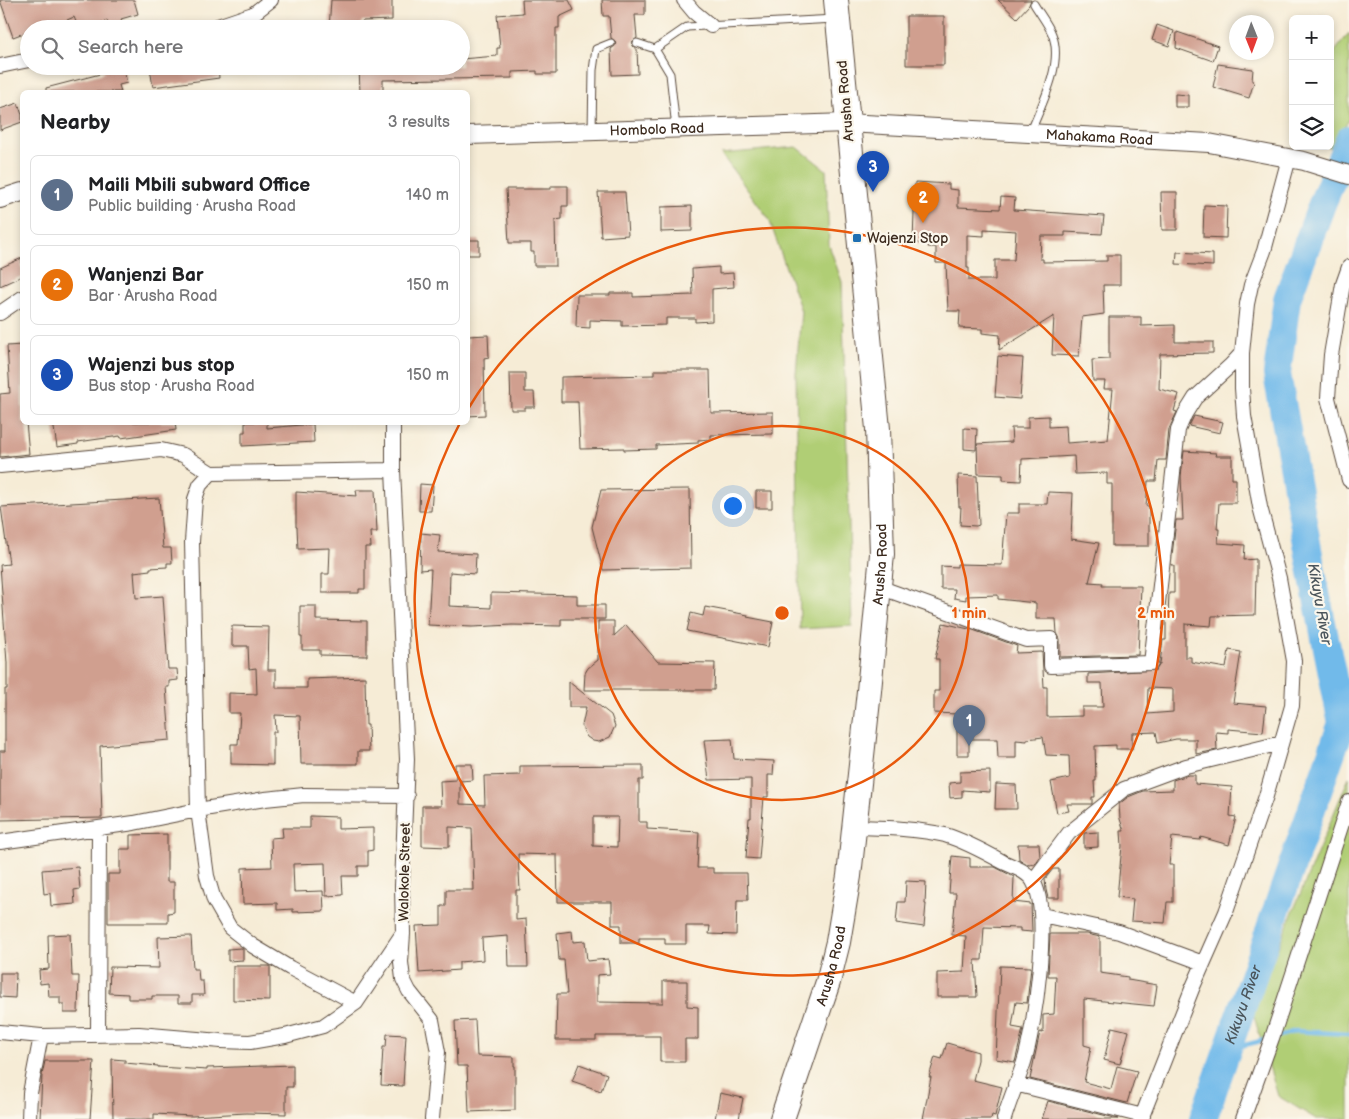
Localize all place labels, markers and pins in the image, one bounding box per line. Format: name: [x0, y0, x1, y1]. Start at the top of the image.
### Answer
pin: 3: [857, 151, 889, 192]
pin: 2: [907, 182, 939, 223]
place label: Wajenzi Stop: [867, 230, 948, 247]
marker: Wajenzi Stop: [851, 232, 863, 244]
centre of rings: [773, 604, 791, 622]
pin: 1: [953, 705, 985, 746]

